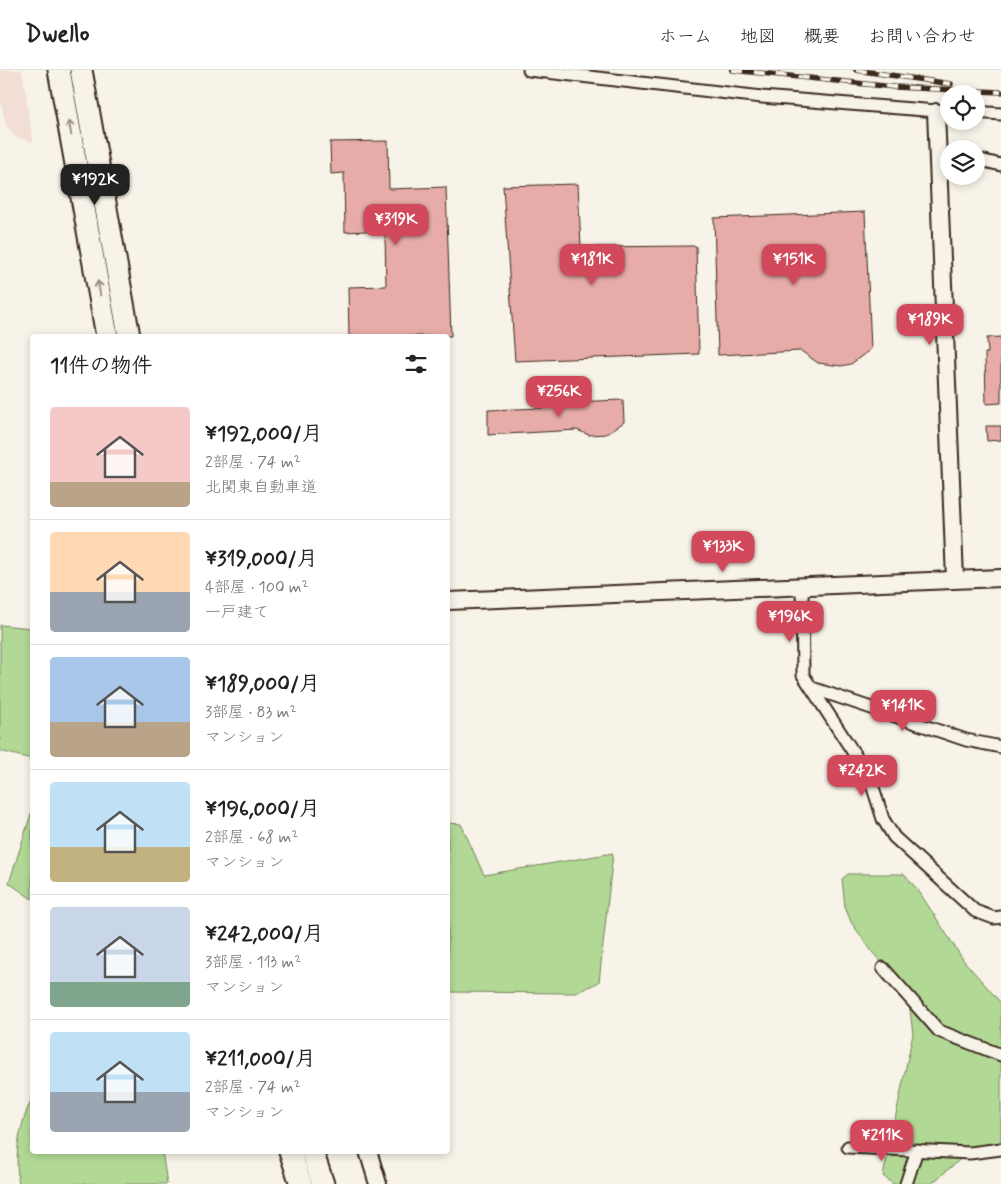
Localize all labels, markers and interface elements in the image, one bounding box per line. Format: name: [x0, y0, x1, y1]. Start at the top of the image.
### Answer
text: Dwello: [25, 19, 90, 50]
text: ホーム: [659, 25, 712, 49]
text: 地図: [740, 25, 776, 49]
text: 概要: [804, 25, 840, 49]
text: お問い合わせ: [868, 25, 976, 49]
map controls: [940, 85, 985, 185]
button: locate: [940, 85, 985, 130]
one-way arrow: [64, 121, 74, 137]
button: layers: [940, 140, 985, 185]
pin: ¥192K: [60, 164, 130, 206]
text: ¥192K: [72, 169, 118, 190]
pin: ¥319K: [361, 204, 431, 246]
text: ¥319K: [374, 209, 418, 230]
pin: ¥181K: [557, 244, 627, 286]
pin: ¥151K: [759, 244, 829, 286]
text: ¥181K: [571, 249, 613, 270]
text: ¥151K: [773, 249, 815, 270]
one-way arrow: [93, 281, 103, 297]
pin: ¥189K: [895, 304, 965, 346]
text: ¥189K: [908, 309, 952, 330]
icon: filters: [402, 350, 430, 378]
text: 11件の物件: [50, 352, 152, 380]
pin: ¥256K: [524, 376, 594, 418]
text: ¥256K: [537, 381, 581, 402]
text: ¥192,000/月: [205, 420, 323, 448]
icon: home: [90, 427, 150, 487]
text: 2部屋 · 74 m²: [205, 452, 301, 473]
text: 北関東自動車道: [205, 477, 317, 498]
pin: ¥133K: [688, 530, 758, 573]
text: ¥133K: [703, 536, 743, 557]
text: ¥319,000/月: [205, 545, 318, 573]
icon: home: [90, 552, 150, 612]
text: 4部屋 · 100 m²: [205, 577, 309, 598]
pin: ¥196K: [755, 600, 825, 643]
text: 一戸建て: [205, 602, 269, 623]
text: ¥196K: [768, 606, 812, 627]
text: ¥189,000/月: [205, 670, 320, 698]
icon: home: [90, 677, 150, 737]
pin: ¥141K: [868, 690, 938, 732]
text: ¥141K: [881, 695, 925, 716]
text: 3部屋 · 83 m²: [205, 702, 296, 723]
text: マンション: [205, 727, 284, 748]
pin: ¥242K: [827, 754, 897, 797]
text: ¥242K: [838, 760, 886, 781]
text: ¥196,000/月: [205, 795, 320, 823]
icon: home: [90, 802, 150, 862]
text: 2部屋 · 68 m²: [205, 827, 298, 848]
text: マンション: [205, 852, 284, 873]
text: ¥242,000/月: [205, 920, 324, 948]
icon: home: [90, 927, 150, 987]
text: 3部屋 · 113 m²: [205, 952, 301, 973]
text: マンション: [205, 977, 284, 998]
text: ¥211,000/月: [205, 1045, 316, 1073]
icon: home: [90, 1052, 150, 1112]
text: 2部屋 · 74 m²: [205, 1077, 301, 1098]
text: マンション: [205, 1102, 284, 1123]
pin: ¥211K: [847, 1120, 917, 1162]
text: ¥211K: [861, 1125, 903, 1146]

